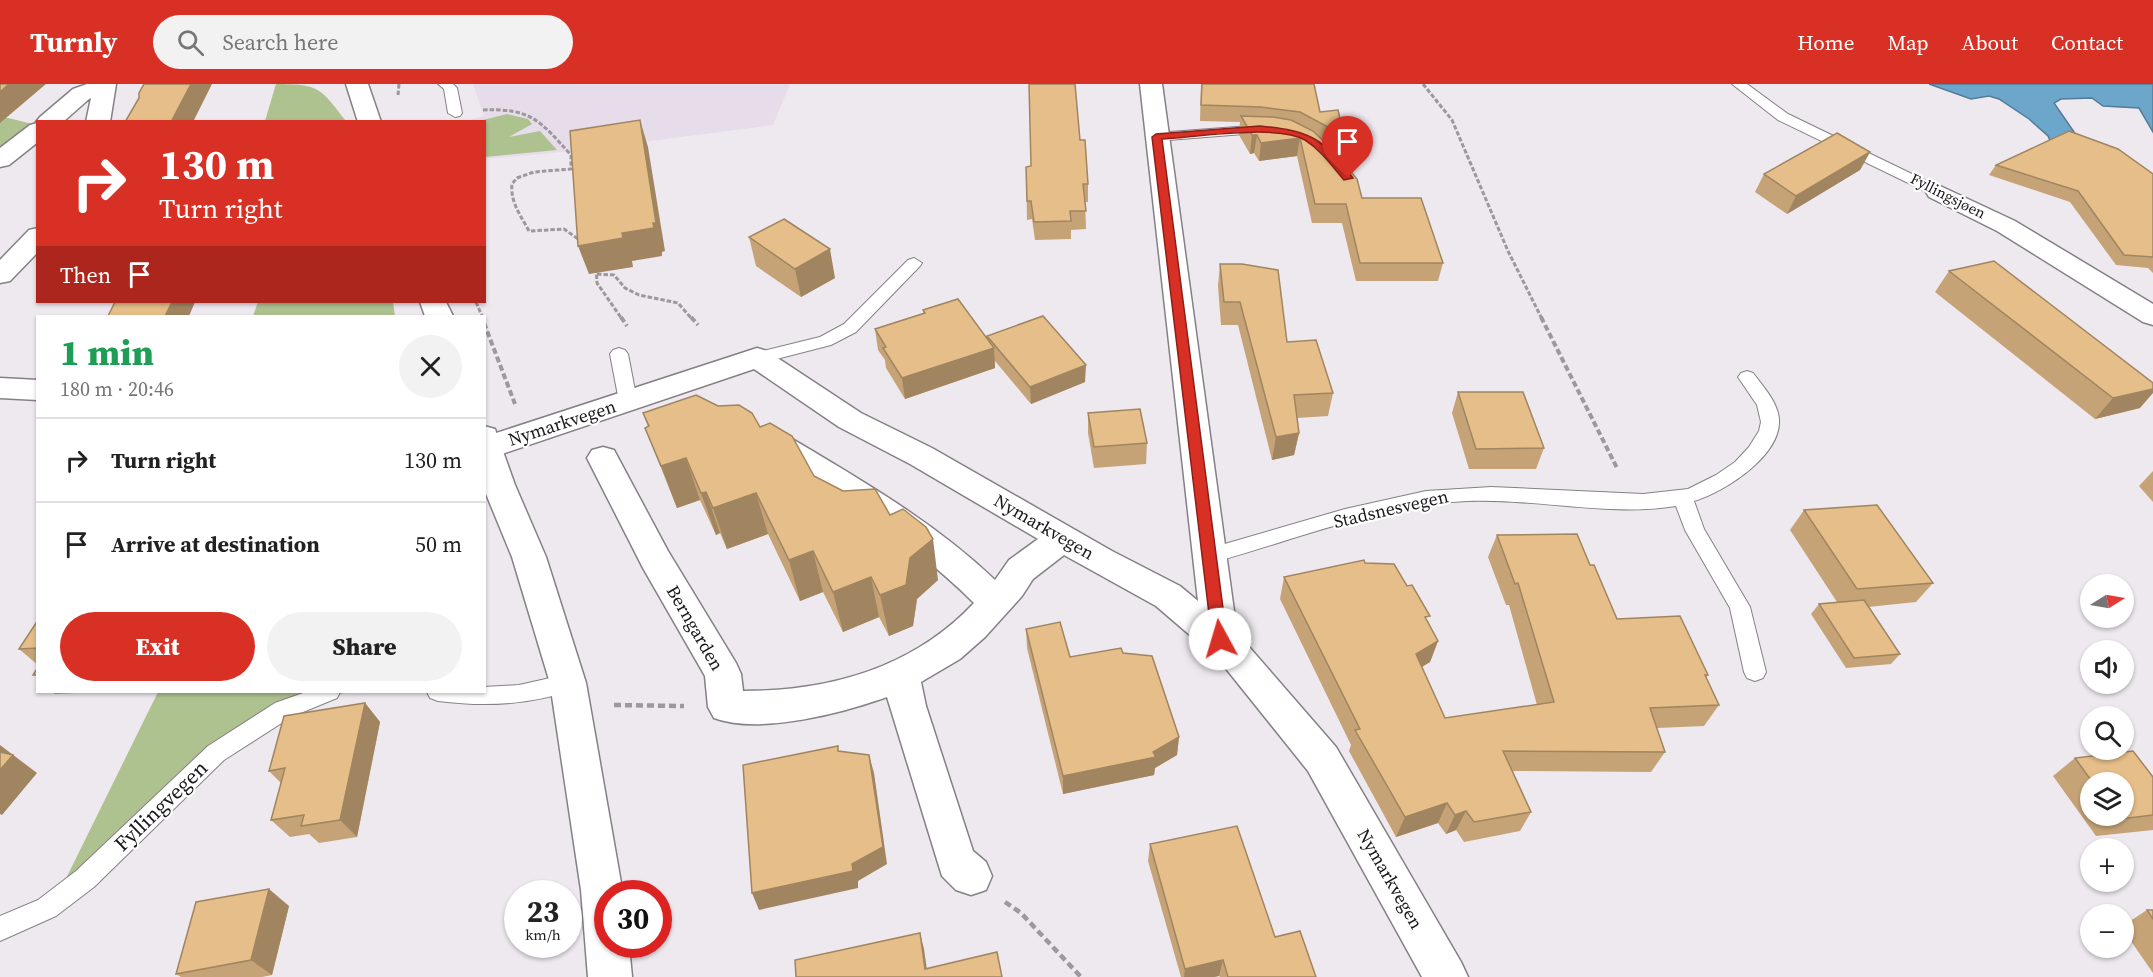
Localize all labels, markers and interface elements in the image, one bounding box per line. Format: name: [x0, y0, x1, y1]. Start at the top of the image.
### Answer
search box: [153, 15, 573, 69]
text: Turnly: [30, 23, 117, 61]
icon: search: [174, 26, 207, 59]
text: Search here: [222, 27, 338, 57]
text: Home: [1797, 28, 1855, 57]
text: Map: [1888, 28, 1929, 57]
text: About: [1962, 28, 2018, 57]
text: Contact: [2051, 28, 2123, 57]
pin: [1322, 116, 1373, 178]
icon: arrive: [1331, 125, 1364, 158]
text: 130 m: [159, 135, 274, 193]
icon: right: [60, 144, 138, 222]
street label: Fyllingsjøen: [1907, 168, 1989, 223]
text: Turn right: [159, 190, 283, 227]
icon: arrive: [123, 258, 156, 291]
text: Then: [60, 260, 111, 290]
text: 1 min: [60, 328, 154, 377]
button: close: [399, 335, 462, 398]
text: 180 m · 20:46: [60, 375, 174, 403]
street label: Nymarkvegen: [505, 393, 619, 452]
icon: right: [60, 444, 93, 477]
text: Turn right: [111, 445, 216, 475]
text: 130 m: [404, 445, 462, 475]
street label: Stadsnesvegen: [1331, 483, 1451, 534]
street label: Nymarkvegen: [990, 488, 1099, 565]
icon: arrive: [60, 528, 93, 561]
text: Arrive at destination: [111, 529, 320, 559]
text: 50 m: [415, 529, 462, 559]
north arrow: [2080, 574, 2134, 628]
map controls: [2080, 574, 2134, 958]
street label: Berngarden: [661, 580, 730, 675]
position arrow: [1188, 607, 1252, 671]
button: Exit: [60, 612, 255, 681]
button: Share: [267, 612, 462, 681]
button: sound: [2080, 640, 2134, 694]
button: search: [2080, 706, 2134, 760]
street label: Fyllingvegen: [108, 754, 214, 858]
button: layers: [2080, 772, 2134, 826]
street label: Nymarkvegen: [1352, 824, 1429, 933]
button: +: [2080, 838, 2134, 892]
speed limit sign: 30: [594, 880, 672, 958]
text: 23: [527, 891, 559, 932]
button: −: [2080, 904, 2134, 958]
text: km/h: [525, 924, 561, 945]

